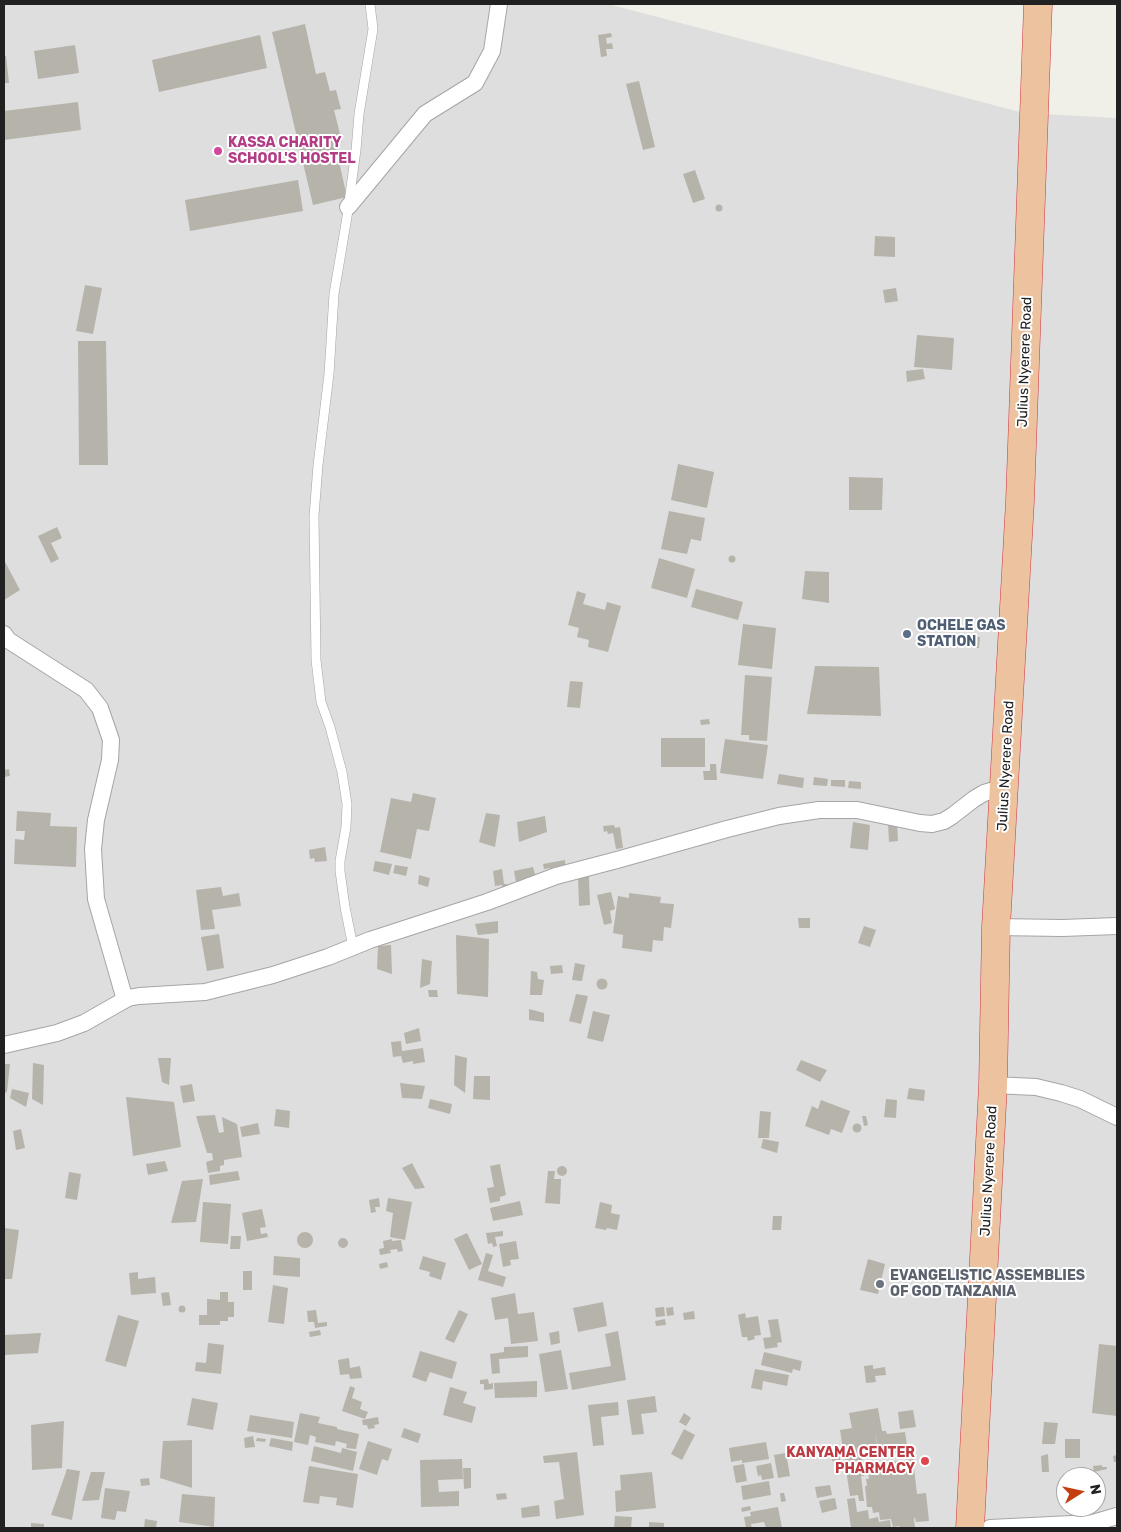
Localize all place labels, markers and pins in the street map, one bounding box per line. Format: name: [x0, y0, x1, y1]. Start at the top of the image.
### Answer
place label: KASSA CHARITY SCHOOL'S HOSTEL: [228, 135, 356, 168]
marker: KASSA CHARITY SCHOOL'S HOSTEL: [212, 145, 224, 157]
place label: OCHELE GAS STATION: [917, 618, 1005, 650]
marker: OCHELE GAS STATION: [901, 628, 913, 640]
place label: EVANGELISTIC ASSEMBLIES OF GOD TANZANIA: [890, 1268, 1085, 1300]
marker: EVANGELISTIC ASSEMBLIES OF GOD TANZANIA: [874, 1278, 886, 1290]
place label: KANYAMA CENTER PHARMACY: [786, 1445, 915, 1478]
marker: KANYAMA CENTER PHARMACY: [919, 1455, 931, 1467]

